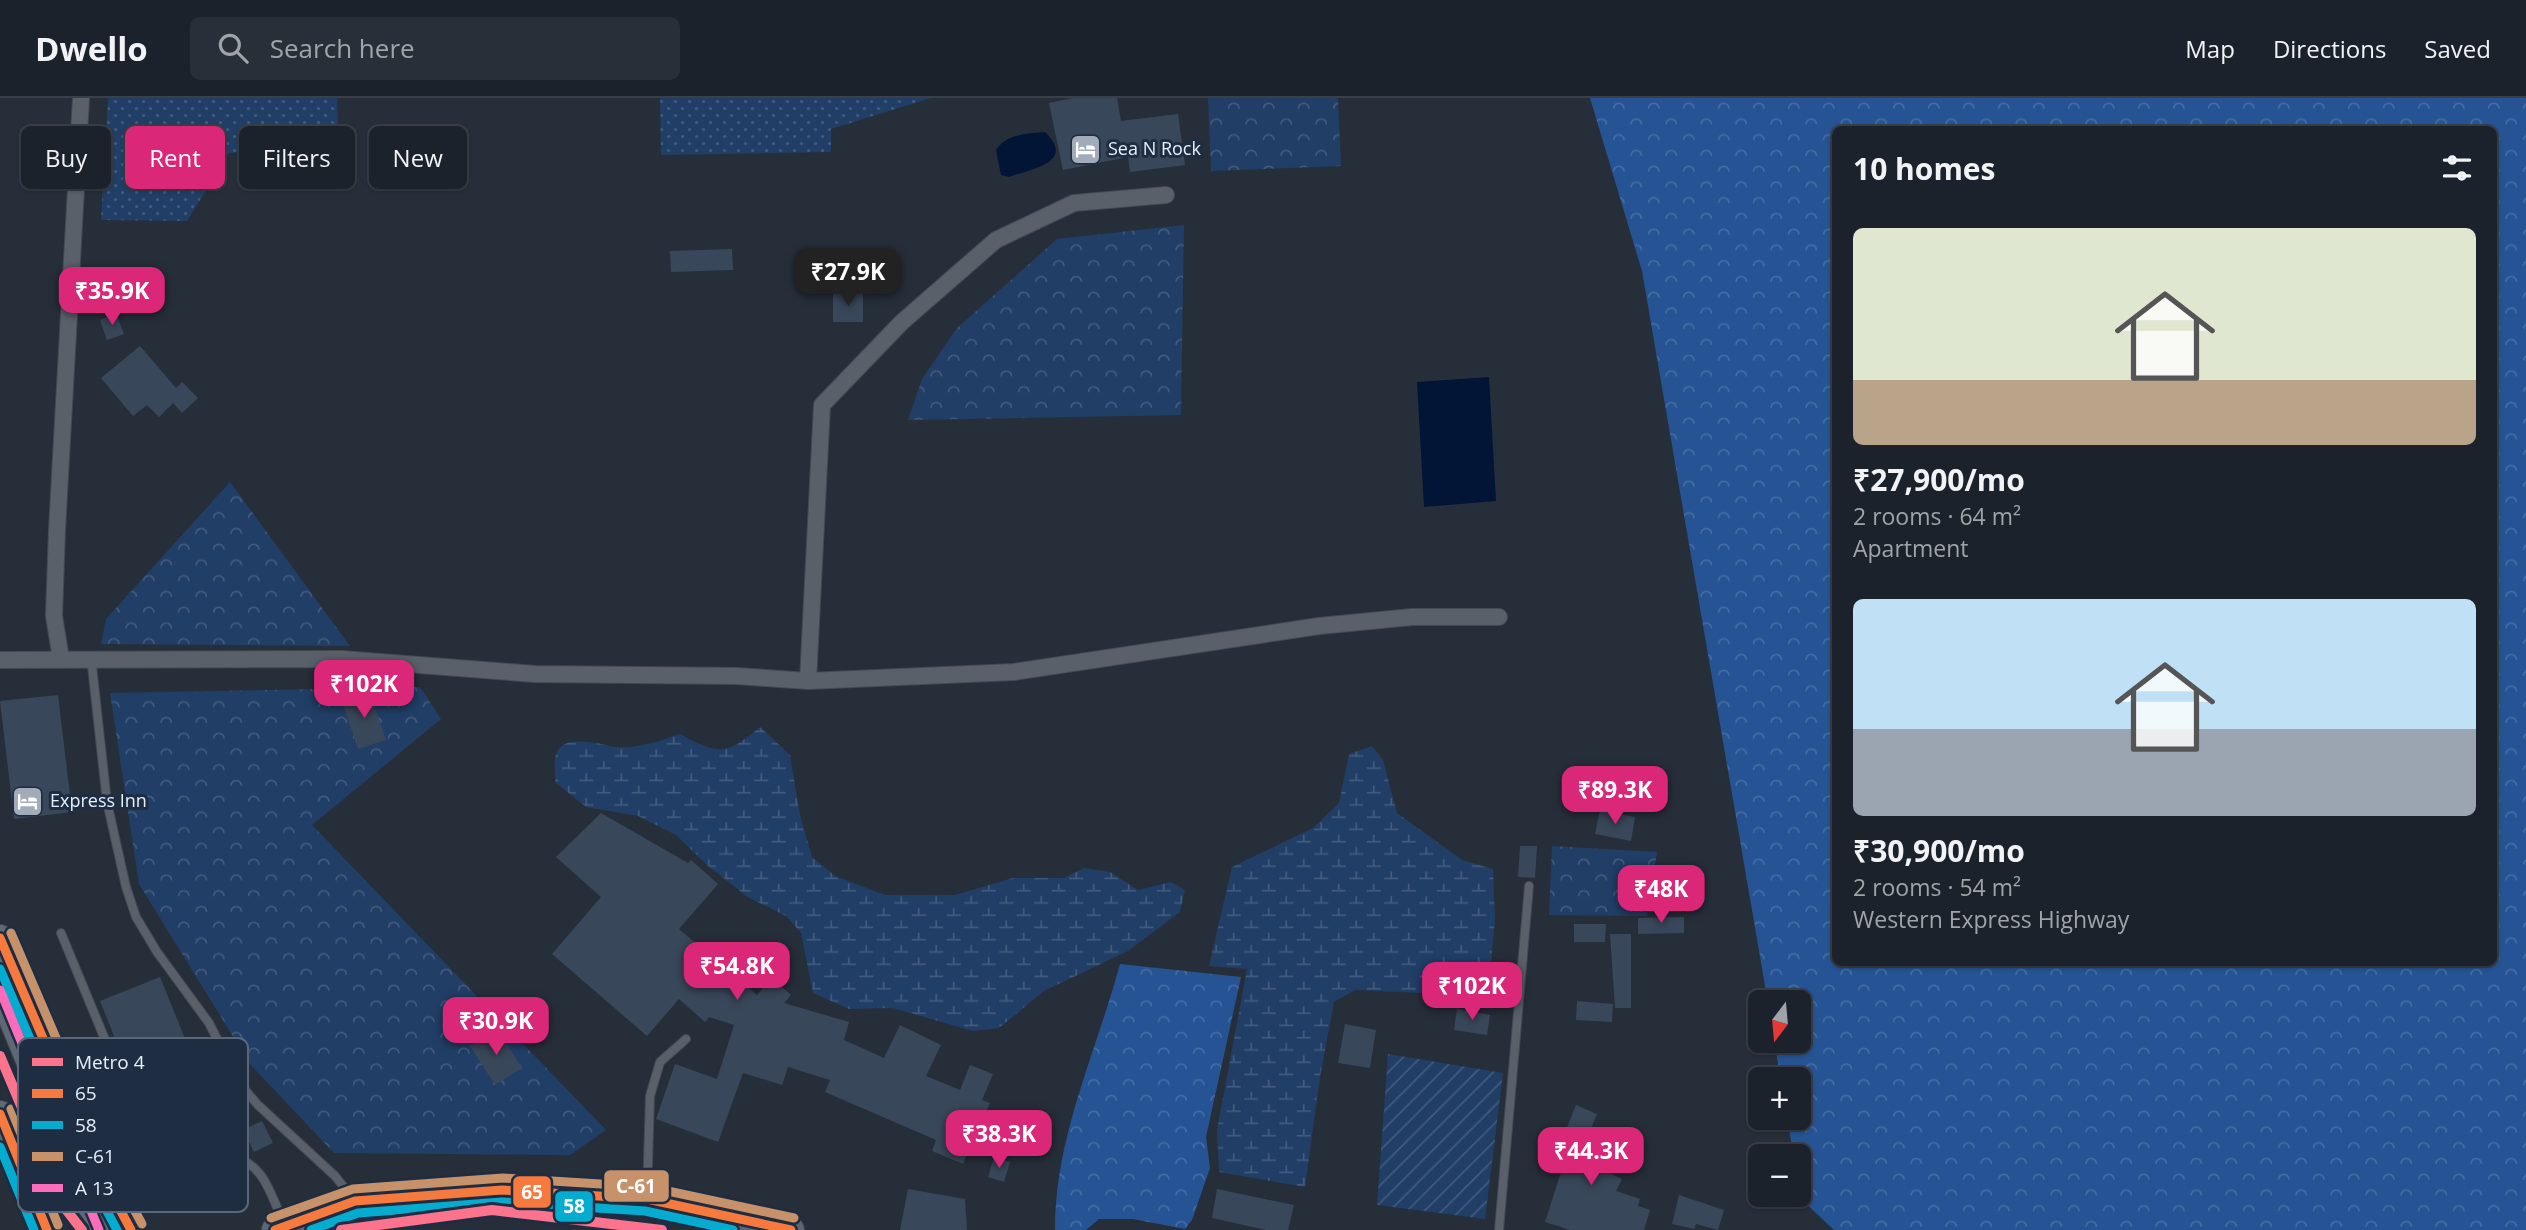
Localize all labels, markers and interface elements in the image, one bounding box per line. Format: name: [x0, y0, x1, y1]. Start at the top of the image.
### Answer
search box: [190, 17, 680, 80]
text: Dwello: [35, 26, 148, 71]
icon: search: [214, 29, 252, 67]
text: Search here: [270, 30, 415, 66]
text: Map: [2185, 32, 2235, 65]
text: Directions: [2273, 32, 2386, 65]
text: Saved: [2424, 32, 2491, 65]
chip: Buy: [21, 126, 111, 189]
chip: Rent: [125, 126, 225, 189]
chip: Filters: [239, 126, 355, 189]
chip: New: [369, 126, 467, 189]
hotel icon: Sea N Rock: [1068, 132, 1102, 166]
place label: Sea N Rock: [1108, 136, 1201, 160]
text: 10 homes: [1853, 148, 1996, 189]
icon: filters: [2438, 149, 2476, 187]
pin: ₹27.9K: [791, 248, 905, 308]
text: ₹27.9K: [811, 255, 885, 287]
pin: ₹35.9K: [55, 268, 169, 327]
icon: home: [2102, 273, 2228, 399]
text: ₹35.9K: [75, 274, 149, 306]
text: ₹27,900/mo: [1853, 459, 2025, 500]
text: 2 rooms · 64 m²: [1853, 500, 2021, 532]
text: Apartment: [1853, 532, 1969, 564]
icon: home: [2102, 644, 2228, 770]
pin: ₹102K: [315, 660, 413, 720]
text: ₹102K: [330, 667, 398, 699]
pin: ₹89.3K: [1558, 766, 1672, 826]
text: ₹89.3K: [1578, 773, 1652, 805]
hotel icon: Express Inn: [10, 784, 44, 818]
place label: Express Inn: [50, 788, 147, 812]
text: ₹30,900/mo: [1853, 830, 2025, 871]
pin: ₹48K: [1620, 866, 1702, 925]
text: 2 rooms · 54 m²: [1853, 871, 2021, 903]
text: ₹48K: [1634, 872, 1688, 904]
text: Western Express Highway: [1853, 903, 2129, 935]
pin: ₹54.8K: [680, 942, 794, 1002]
text: ₹54.8K: [700, 949, 774, 981]
pin: ₹102K: [1423, 962, 1521, 1022]
text: ₹102K: [1438, 969, 1506, 1001]
north arrow: [1748, 990, 1811, 1054]
map controls: [1748, 990, 1811, 1207]
pin: ₹30.9K: [439, 998, 553, 1057]
text: ₹30.9K: [459, 1004, 533, 1036]
legend: [18, 1038, 248, 1212]
text: Metro 4: [75, 1049, 145, 1075]
button: +: [1748, 1067, 1811, 1130]
text: 65: [75, 1080, 97, 1106]
pin: ₹38.3K: [942, 1110, 1056, 1170]
text: 58: [75, 1112, 97, 1138]
text: ₹38.3K: [962, 1117, 1036, 1149]
pin: ₹44.3K: [1534, 1128, 1648, 1187]
text: ₹44.3K: [1554, 1134, 1628, 1166]
text: C-61: [75, 1143, 115, 1169]
button: −: [1748, 1144, 1811, 1207]
line badge: C-61: [603, 1169, 670, 1203]
text: C-61: [616, 1173, 656, 1199]
text: A 13: [75, 1175, 114, 1201]
line badge: 65: [512, 1175, 552, 1209]
text: 65: [521, 1179, 543, 1205]
line badge: 58: [554, 1190, 594, 1223]
text: 58: [563, 1193, 585, 1219]

